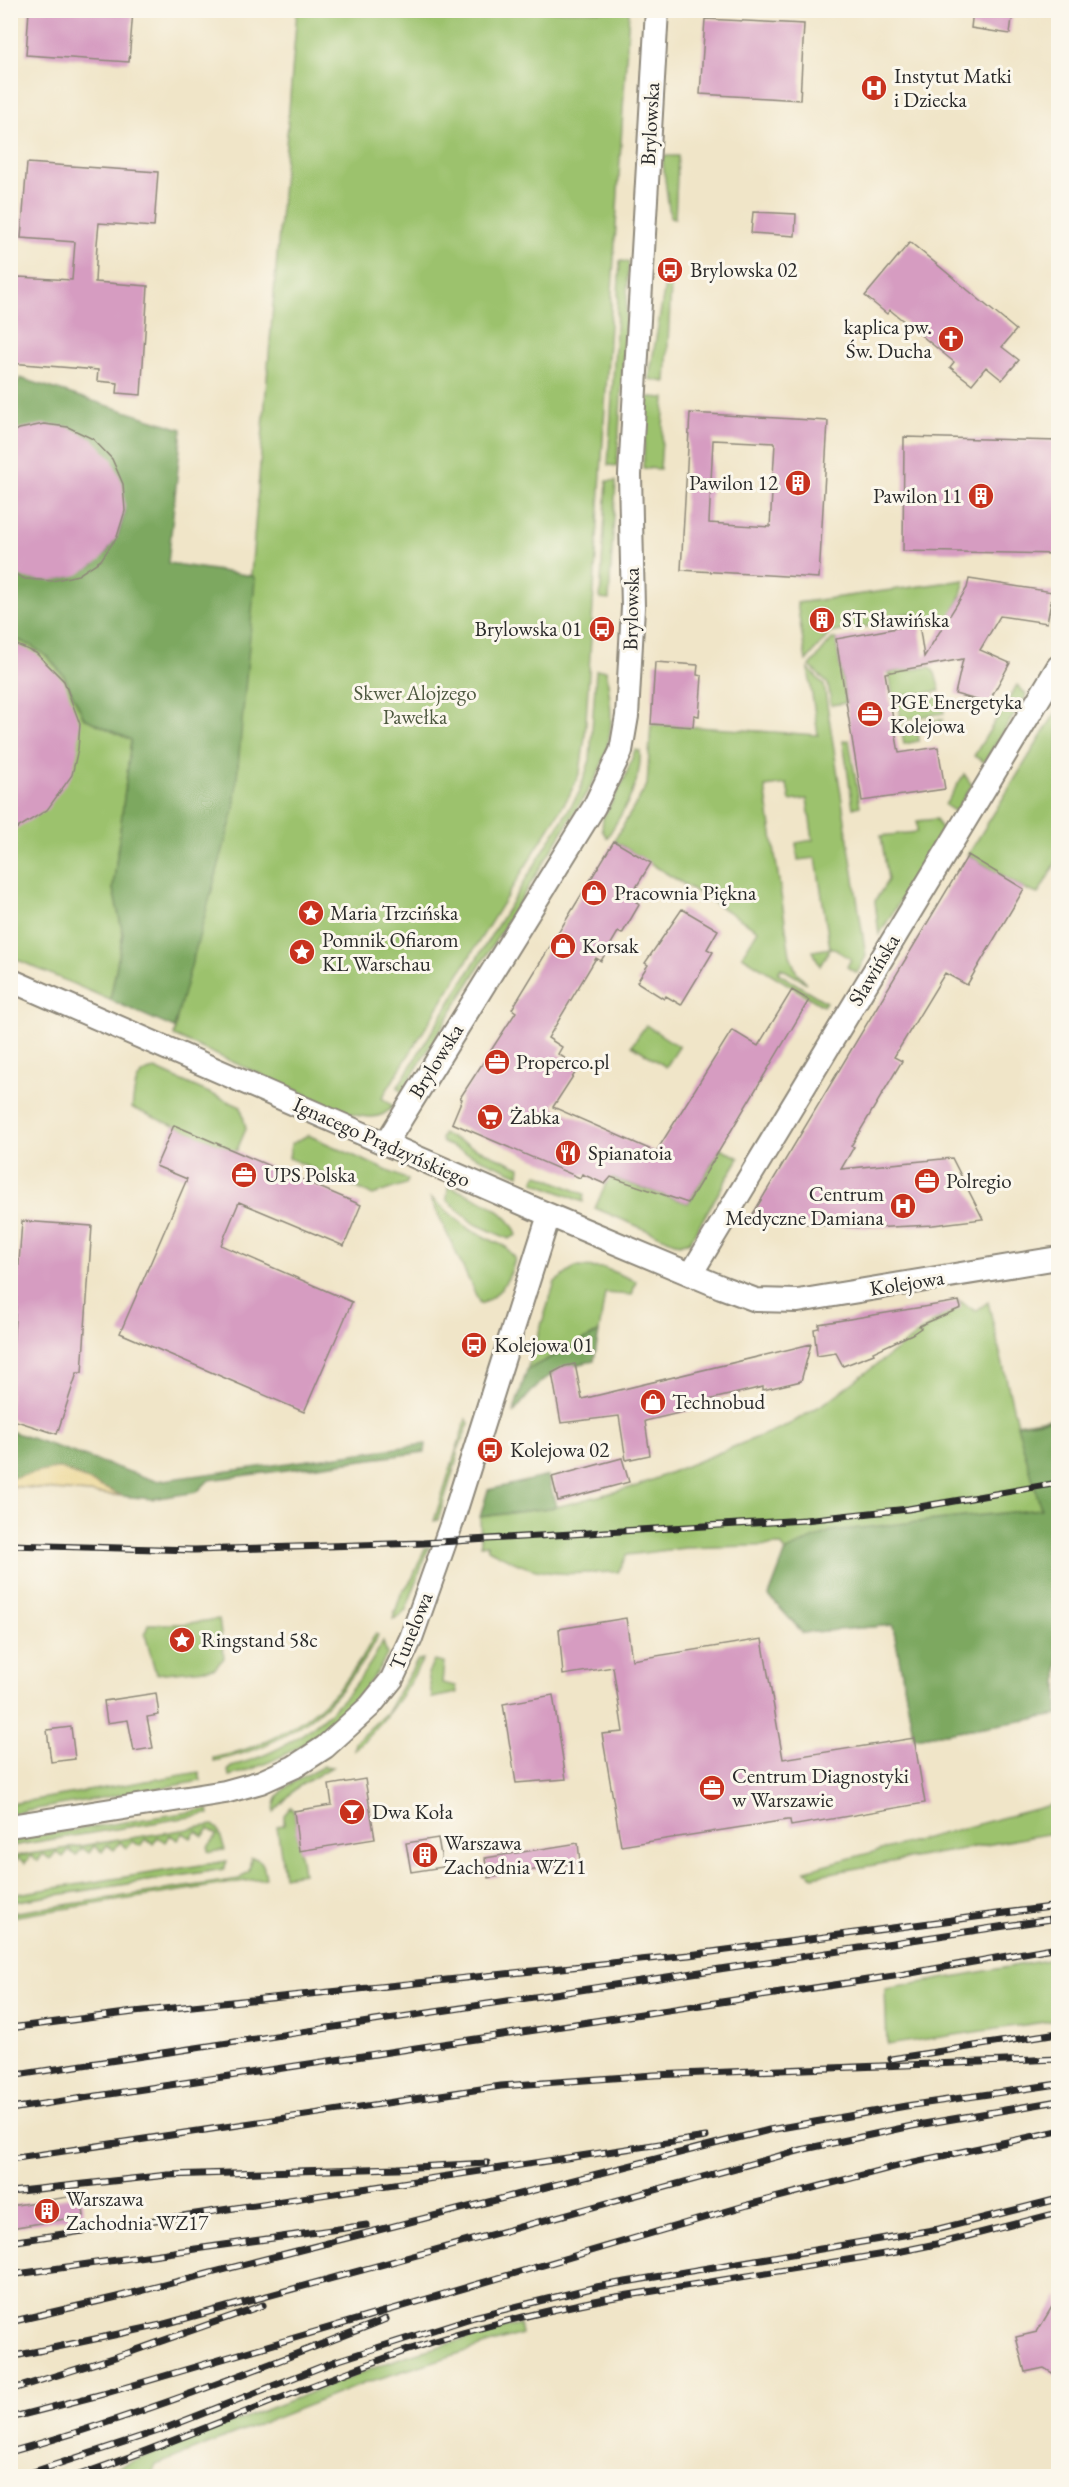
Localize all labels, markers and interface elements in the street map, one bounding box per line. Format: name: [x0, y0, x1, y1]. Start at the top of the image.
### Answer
place label: Instytut Matki i Dziecka: [894, 62, 1012, 113]
hospital icon: Instytut Matki i Dziecka: [859, 73, 889, 103]
street label: Brylowska: [634, 81, 665, 166]
bus stop icon: Brylowska 02: [655, 255, 685, 285]
place label: Brylowska 02: [690, 256, 797, 283]
place label: kaplica pw. Św. Ducha: [844, 313, 933, 364]
church icon: kaplica pw. Św. Ducha: [936, 324, 966, 354]
building icon: Pawilon 12: [783, 468, 813, 498]
place label: Pawilon 12: [689, 469, 778, 496]
building icon: Pawilon 11: [966, 481, 996, 511]
place label: Pawilon 11: [873, 482, 962, 509]
street label: Brylowska: [616, 567, 645, 651]
building icon: ST Sławińska: [807, 605, 837, 635]
place label: ST Sławińska: [842, 606, 950, 633]
bus stop icon: Brylowska 01: [587, 614, 617, 644]
place label: Brylowska 01: [475, 615, 582, 642]
park label: Skwer Alojzego Pawełka: [353, 679, 477, 730]
place label: PGE Energetyka Kolejowa: [890, 688, 1023, 739]
office icon: PGE Energetyka Kolejowa: [855, 699, 885, 729]
shop icon: Pracownia Piękna: [579, 878, 609, 908]
place label: Pracownia Piękna: [614, 879, 757, 906]
place icon: Maria Trzcińska: [296, 898, 326, 928]
place label: Maria Trzcińska: [330, 899, 459, 926]
place label: Pomnik Ofiarom KL Warschau: [322, 926, 459, 977]
street label: Sławińska: [842, 928, 906, 1011]
shop icon: Korsak: [548, 931, 578, 961]
place label: Korsak: [582, 932, 640, 959]
place icon: Pomnik Ofiarom KL Warschau: [287, 937, 317, 967]
street label: Brylowska: [402, 1018, 469, 1103]
office icon: Properco.pl: [482, 1047, 512, 1077]
place label: Properco.pl: [516, 1048, 610, 1075]
street label: Ignacego Prądzyńskiego: [289, 1090, 475, 1193]
supermarket icon: Żabka: [475, 1102, 505, 1132]
place label: Żabka: [510, 1103, 560, 1130]
restaurant icon: Spianatoia: [553, 1138, 583, 1168]
place label: Spianatoia: [588, 1139, 673, 1166]
office icon: UPS Polska: [229, 1160, 259, 1190]
place label: UPS Polska: [264, 1161, 356, 1188]
office icon: Polregio: [912, 1166, 942, 1196]
place label: Polregio: [946, 1167, 1012, 1194]
place label: Centrum Medyczne Damiana: [725, 1180, 885, 1231]
hospital icon: Centrum Medyczne Damiana: [888, 1191, 918, 1221]
street label: Kolejowa: [868, 1263, 947, 1302]
bus stop icon: Kolejowa 01: [459, 1330, 489, 1360]
place label: Kolejowa 01: [494, 1331, 593, 1358]
shop icon: Technobud: [638, 1387, 668, 1417]
place label: Technobud: [672, 1388, 766, 1415]
bus stop icon: Kolejowa 02: [475, 1435, 505, 1465]
place label: Kolejowa 02: [510, 1436, 609, 1463]
street label: Tunelowa: [383, 1587, 439, 1674]
place icon: Ringstand 58c: [167, 1625, 197, 1655]
place label: Ringstand 58c: [201, 1626, 318, 1653]
place label: Centrum Diagnostyki w Warszawie: [732, 1762, 909, 1813]
office icon: Centrum Diagnostyki w Warszawie: [697, 1773, 727, 1803]
bar icon: Dwa Koła: [337, 1797, 367, 1827]
place label: Dwa Koła: [372, 1798, 454, 1825]
place label: Warszawa Zachodnia WZ11: [444, 1829, 586, 1880]
building icon: Warszawa Zachodnia WZ11: [410, 1840, 440, 1870]
place label: Warszawa Zachodnia WZ17: [66, 2185, 209, 2236]
building icon: Warszawa Zachodnia WZ17: [32, 2196, 62, 2226]

